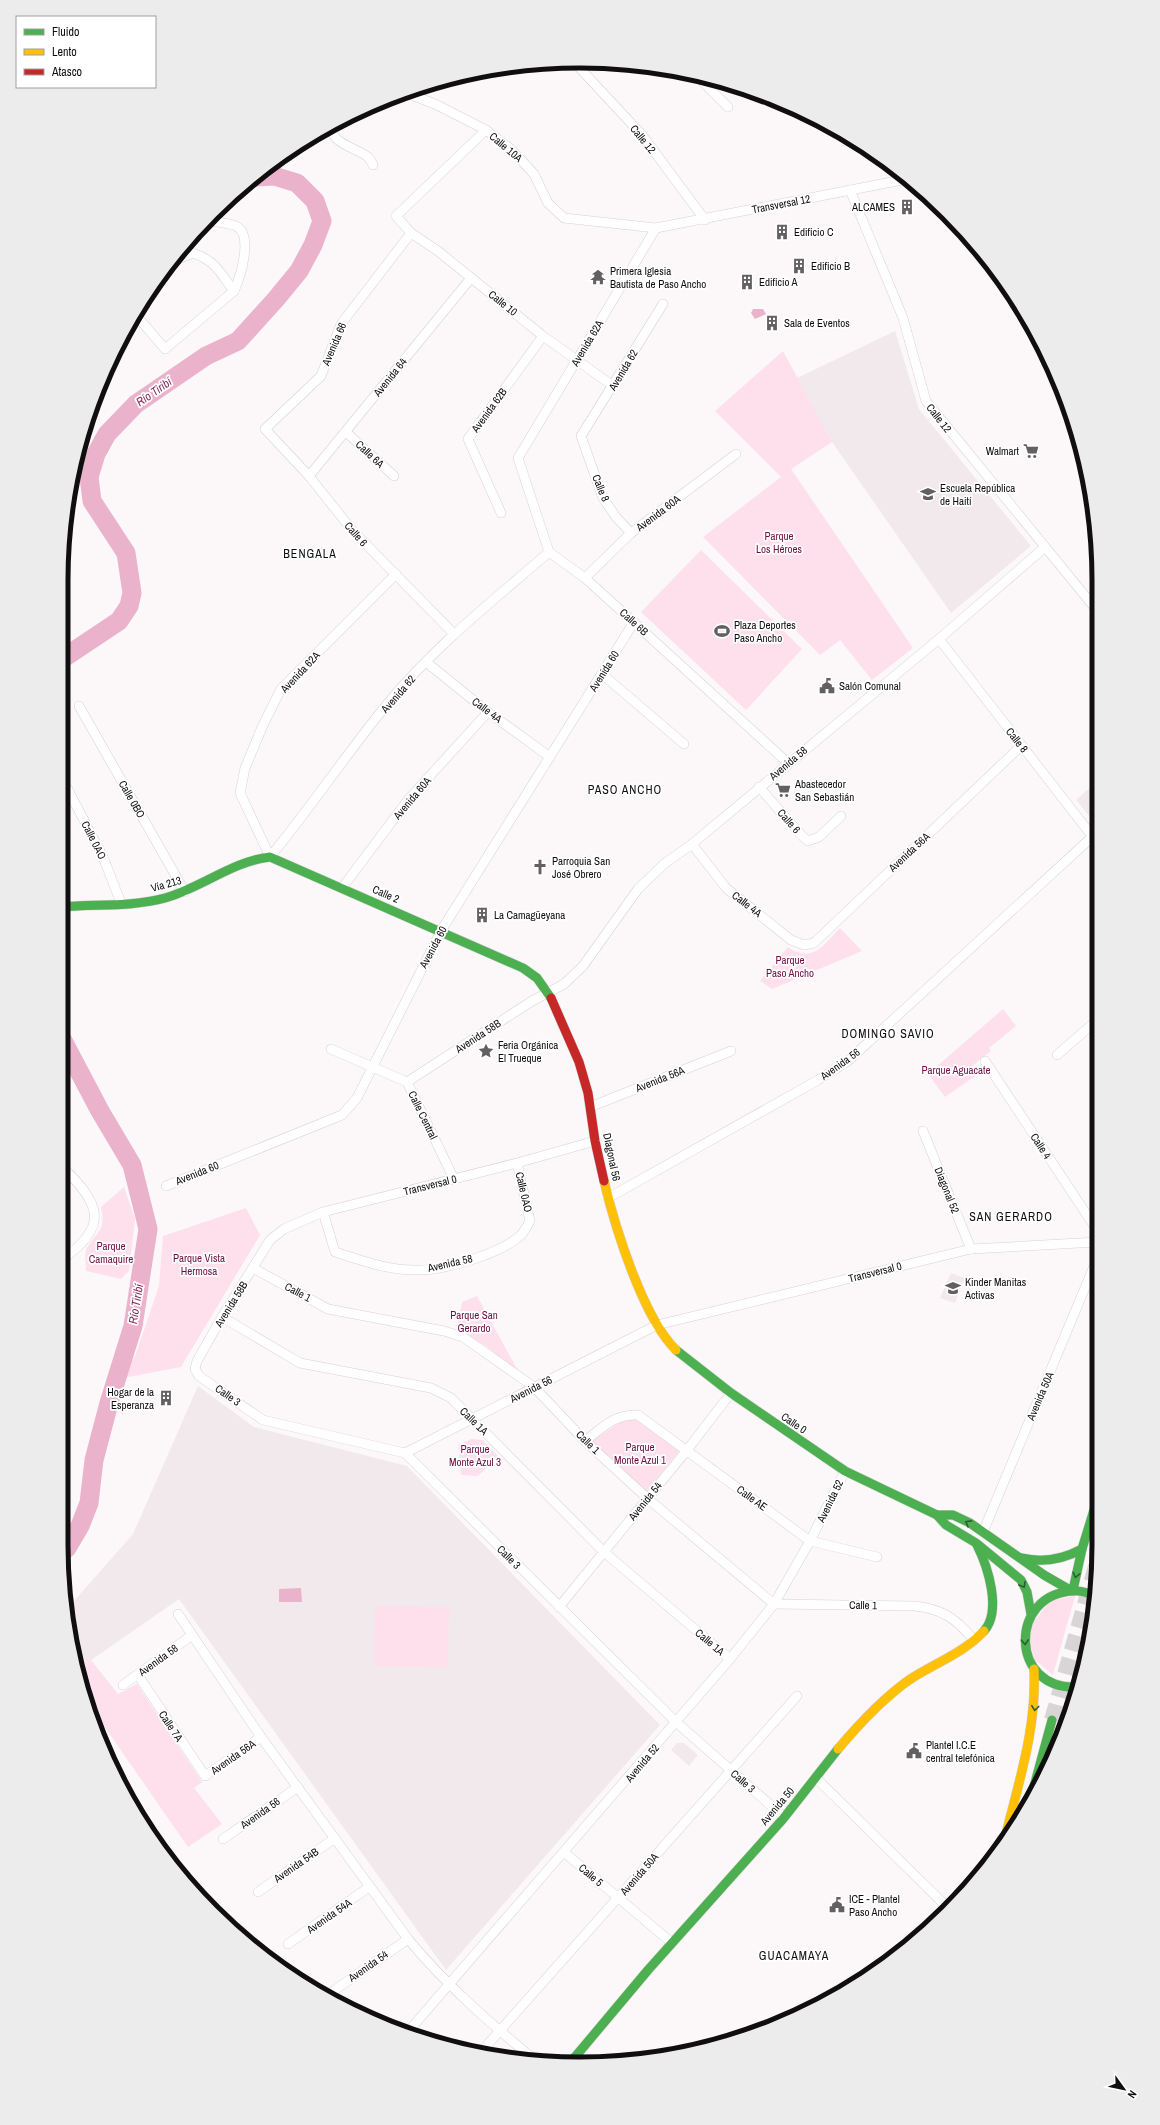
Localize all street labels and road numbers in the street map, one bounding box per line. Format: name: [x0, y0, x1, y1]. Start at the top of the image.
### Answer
street label: Calle 12: [627, 122, 659, 156]
street label: Calle 10A: [487, 129, 526, 166]
street label: Transversal 12: [751, 191, 811, 217]
street label: Calle 10: [486, 287, 520, 319]
street label: Avenida 62A: [567, 316, 607, 370]
street label: Avenida 66: [318, 320, 349, 369]
street label: Avenida 62: [605, 347, 641, 394]
street label: Avenida 64: [370, 355, 410, 400]
street label: Avenida 62B: [468, 385, 510, 436]
street label: Calle 12: [923, 401, 955, 435]
street label: Calle 6A: [353, 437, 388, 471]
street label: Calle 8: [589, 472, 613, 504]
street label: Avenida 60A: [632, 491, 684, 535]
street label: Calle 6: [342, 519, 370, 549]
street label: Calle 6B: [617, 605, 651, 639]
street label: Avenida 62A: [277, 648, 323, 696]
street label: Avenida 60: [585, 648, 622, 695]
street label: Avenida 62: [377, 672, 418, 717]
street label: Calle 4A: [469, 694, 506, 726]
street label: Calle 8: [1003, 725, 1031, 755]
street label: Avenida 58: [765, 743, 810, 784]
street label: Avenida 60A: [389, 773, 435, 823]
street label: Calle 0BO: [116, 778, 148, 820]
street label: Calle 6: [775, 806, 803, 836]
street label: Calle 0AO: [78, 819, 110, 861]
street label: Avenida 56A: [885, 829, 933, 875]
street label: Vía 213: [149, 873, 183, 895]
street label: Calle 2: [370, 882, 402, 906]
street label: Calle 4A: [729, 888, 766, 921]
street label: Avenida 60: [416, 924, 450, 971]
street label: Avenida 58B: [452, 1016, 503, 1056]
street label: Avenida 56: [817, 1045, 863, 1084]
street label: Avenida 56A: [633, 1062, 687, 1096]
street label: Calle Central: [405, 1088, 441, 1142]
street label: Calle 4: [1027, 1130, 1055, 1162]
street label: Diagonal 56: [600, 1132, 624, 1182]
street label: Avenida 60: [172, 1158, 221, 1188]
street label: Diagonal 52: [931, 1165, 963, 1215]
street label: Calle 0AO: [513, 1170, 535, 1214]
street label: Transversal 0: [402, 1172, 458, 1198]
street label: Avenida 58: [425, 1251, 474, 1275]
street label: Transversal 0: [847, 1259, 903, 1285]
street label: Avenida 58B: [211, 1278, 251, 1330]
street label: Calle 1: [282, 1279, 314, 1305]
street label: Avenida 50A: [1023, 1369, 1057, 1423]
street label: Avenida 56: [507, 1372, 554, 1406]
street label: Calle 3: [212, 1381, 244, 1409]
street label: Calle 1A: [457, 1404, 492, 1439]
street label: Calle 0: [778, 1409, 810, 1437]
street label: Calle 1: [573, 1427, 603, 1457]
street label: Avenida 52: [813, 1477, 846, 1525]
street label: Avenida 54: [625, 1479, 665, 1524]
street label: Calle AE: [734, 1482, 770, 1514]
street label: Calle 3: [494, 1542, 524, 1572]
street label: Calle 1: [849, 1598, 877, 1612]
street label: Calle 1A: [692, 1626, 728, 1659]
street label: Avenida 58: [135, 1641, 181, 1680]
street label: Calle 7A: [156, 1708, 187, 1745]
street label: Avenida 56A: [207, 1736, 259, 1778]
street label: Avenida 52: [621, 1741, 662, 1786]
street label: Calle 3: [728, 1767, 758, 1795]
street label: Avenida 50: [756, 1784, 797, 1829]
street label: Avenida 56: [237, 1794, 283, 1832]
street label: Avenida 54B: [270, 1844, 321, 1886]
street label: Avenida 50A: [616, 1849, 662, 1899]
street label: Calle 5: [576, 1861, 606, 1889]
street label: Avenida 54A: [303, 1895, 355, 1937]
street label: Avenida 54: [345, 1947, 391, 1985]

